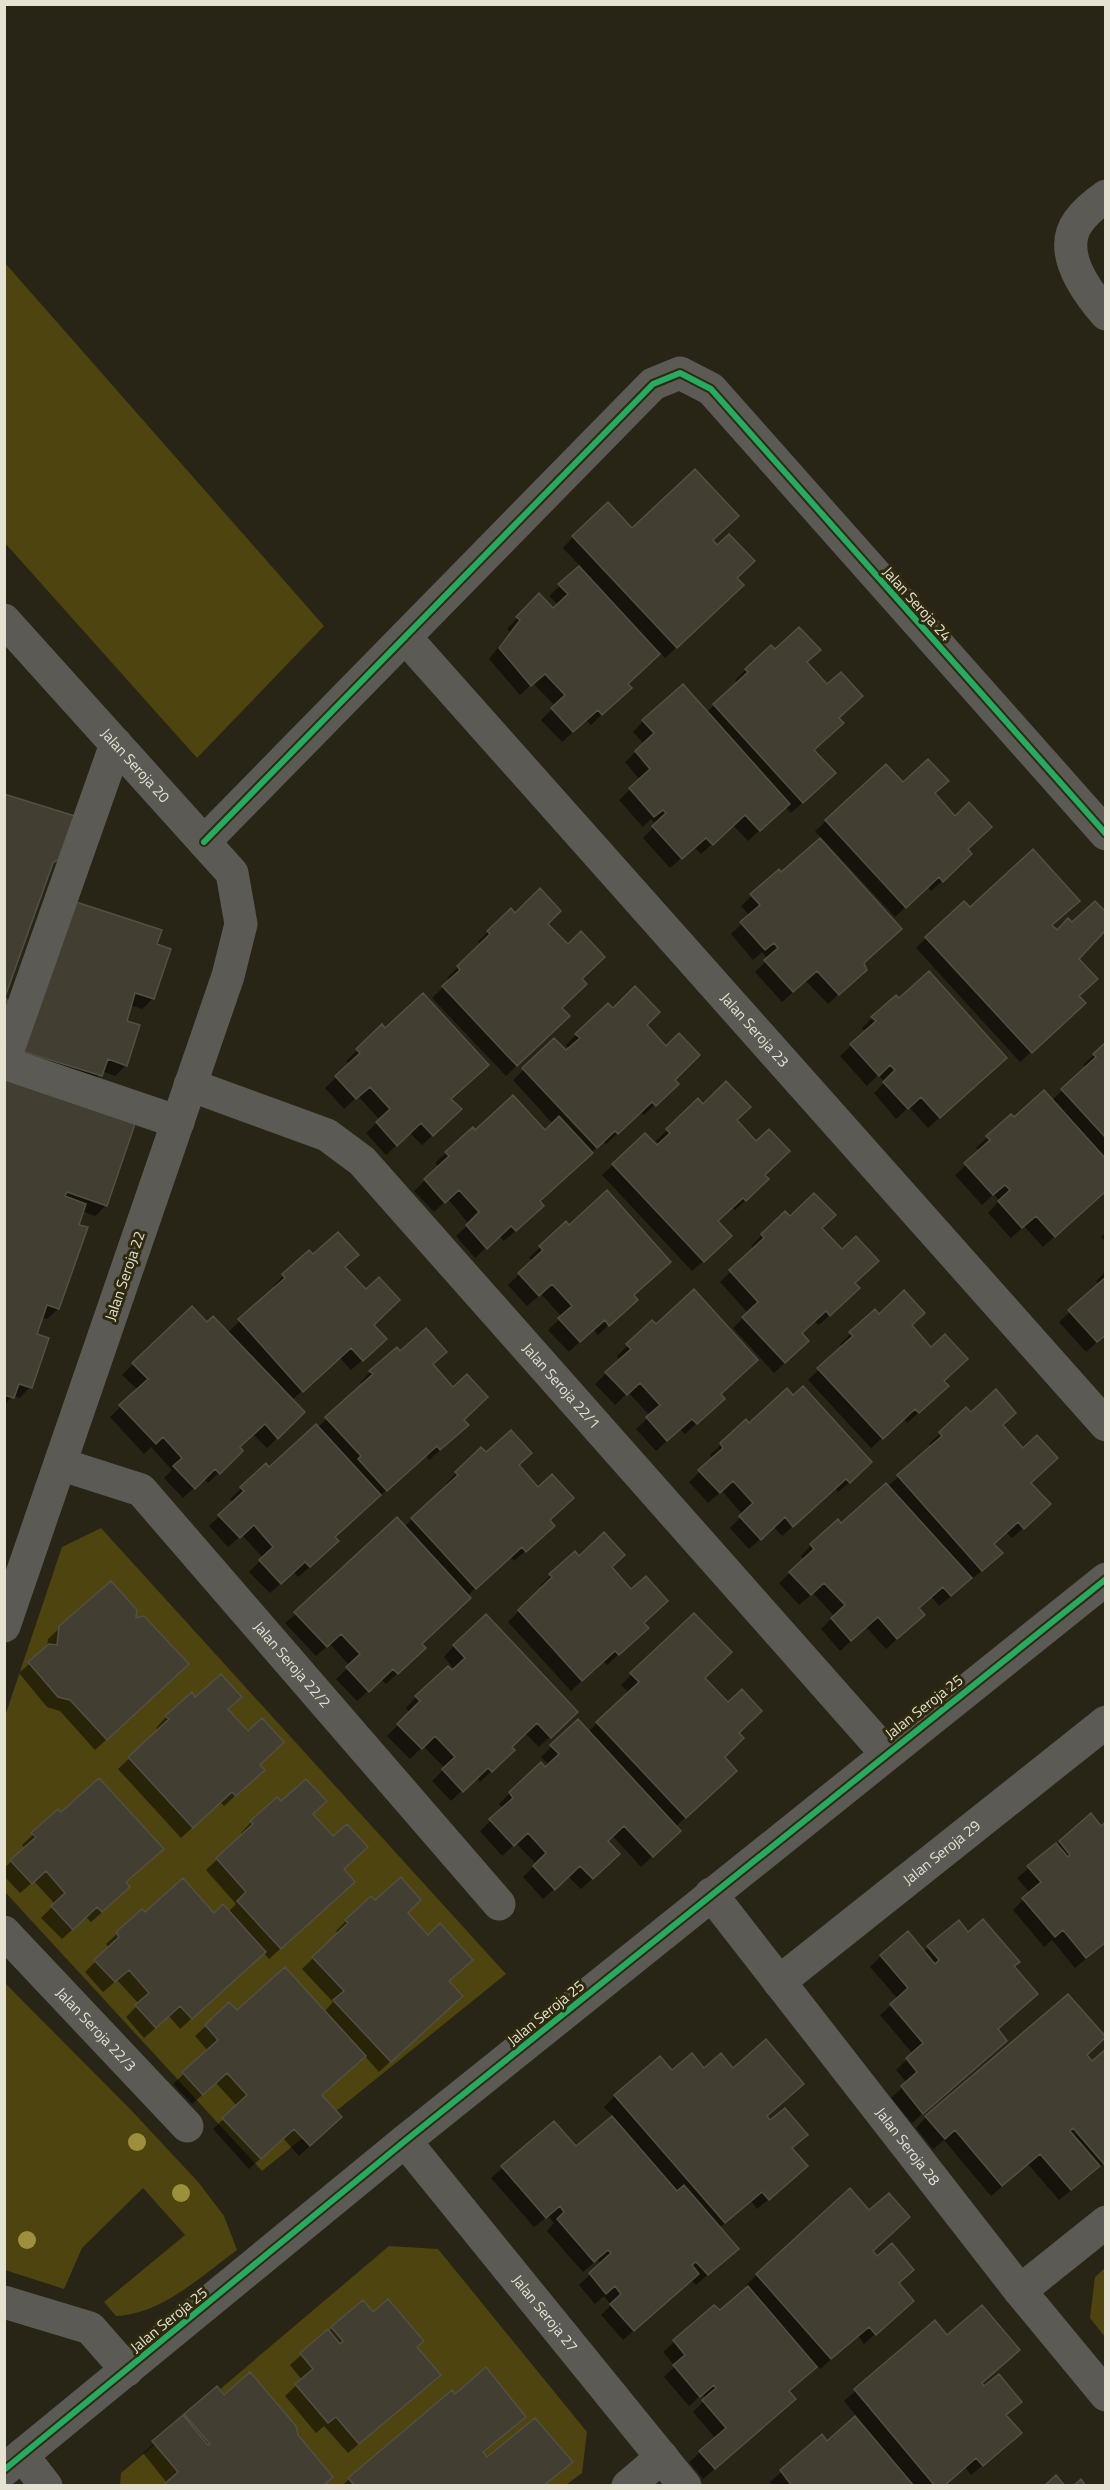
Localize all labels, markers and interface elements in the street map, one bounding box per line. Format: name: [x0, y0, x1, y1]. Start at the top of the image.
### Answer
street label: Jalan Seroja 24: [877, 561, 957, 646]
street label: Jalan Seroja 20: [96, 723, 176, 808]
street label: Jalan Seroja 23: [715, 987, 795, 1072]
street label: Jalan Seroja 22: [98, 1228, 151, 1324]
street label: Jalan Seroja 22/1: [517, 1338, 606, 1434]
street label: Jalan Seroja 22/2: [248, 1616, 337, 1713]
street label: Jalan Seroja 25: [880, 1669, 968, 1745]
street label: Jalan Seroja 29: [898, 1814, 985, 1890]
street label: Jalan Seroja 25: [502, 1974, 589, 2051]
street label: Jalan Seroja 22/3: [51, 1982, 142, 2076]
street label: Jalan Seroja 28: [870, 2102, 946, 2190]
street label: Jalan Seroja 27: [507, 2269, 584, 2357]
street label: Jalan Seroja 25: [125, 2281, 212, 2358]

